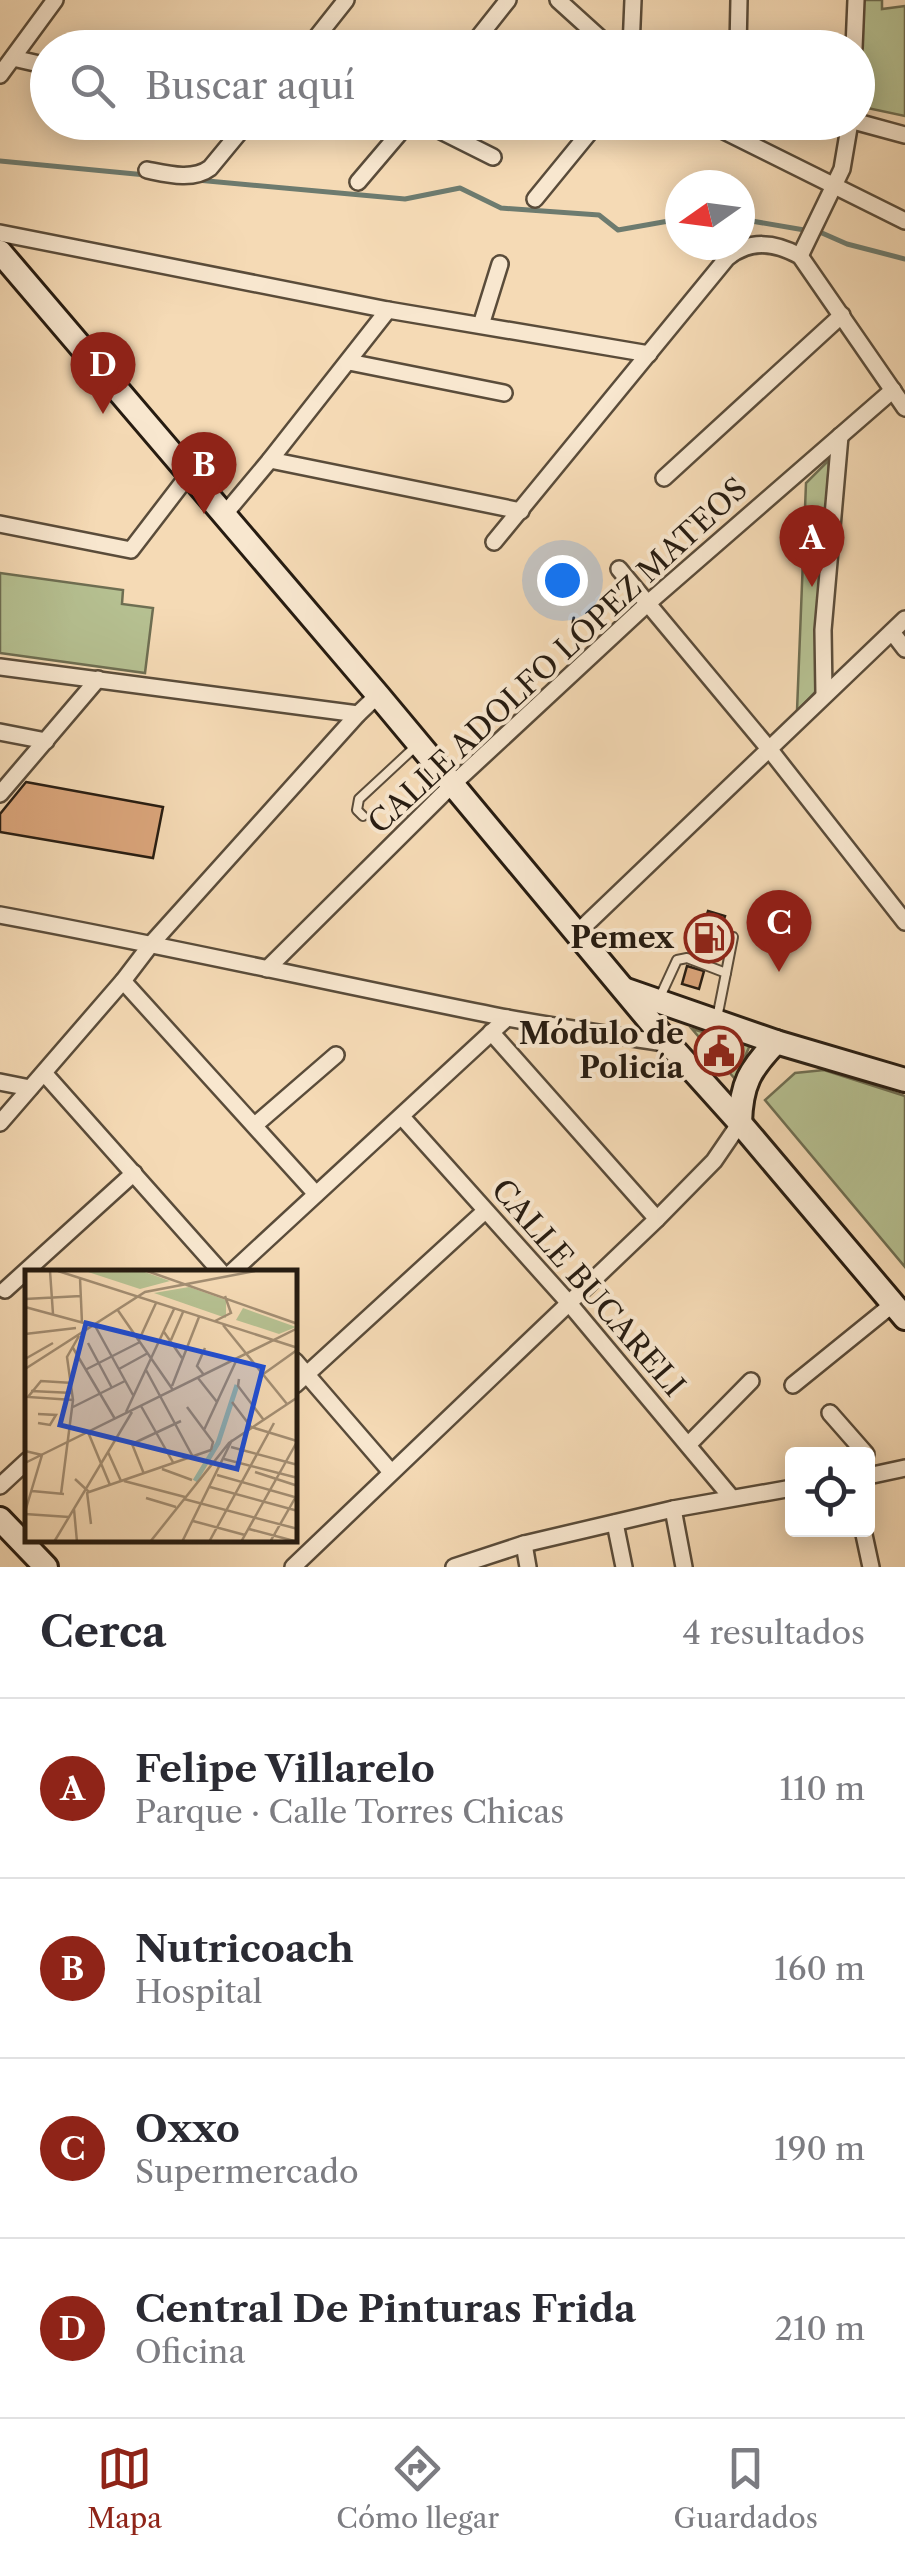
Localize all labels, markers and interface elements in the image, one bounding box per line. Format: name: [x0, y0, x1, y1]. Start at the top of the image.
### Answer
search box: [30, 30, 875, 140]
icon: search: [65, 58, 120, 113]
text: Buscar aquí: [145, 62, 355, 109]
north arrow: [665, 170, 755, 260]
pin: D: [70, 332, 136, 414]
pin: B: [172, 432, 236, 514]
street label: CALLE ADOLFO LÓPEZ MATEOS: [361, 470, 755, 841]
pin: A: [780, 504, 844, 587]
your location: [537, 555, 588, 606]
pin: C: [746, 890, 812, 972]
fuel station icon: Pemex: [683, 912, 735, 964]
place label: Pemex: [570, 919, 675, 956]
place label: Módulo de Policía: [519, 1015, 685, 1086]
public building icon: Módulo de Policía: [693, 1025, 745, 1077]
street label: CALLE BUCARELI: [484, 1171, 693, 1404]
inset map: [25, 1270, 298, 1542]
map controls: [785, 1447, 875, 1537]
button: locate: [785, 1447, 875, 1537]
text: Cerca: [40, 1606, 166, 1658]
text: 4 resultados: [683, 1613, 865, 1652]
text: Felipe Villarelo: [135, 1745, 435, 1792]
text: A: [60, 1769, 85, 1808]
text: 110 m: [779, 1769, 865, 1808]
text: Parque · Calle Torres Chicas: [135, 1792, 564, 1831]
text: Nutricoach: [135, 1925, 354, 1972]
text: B: [61, 1949, 84, 1988]
text: 160 m: [774, 1949, 865, 1988]
text: Hospital: [135, 1972, 262, 2011]
text: Oxxo: [135, 2105, 240, 2152]
text: C: [60, 2129, 85, 2168]
text: 190 m: [774, 2129, 865, 2168]
text: Supermercado: [135, 2152, 359, 2191]
text: Central De Pinturas Frida: [135, 2285, 636, 2332]
text: D: [59, 2309, 86, 2348]
text: 210 m: [775, 2309, 865, 2348]
text: Oficina: [135, 2332, 245, 2371]
tab: Mapa: [87, 2441, 162, 2535]
tab: Cómo llegar: [336, 2441, 499, 2535]
tab: Guardados: [674, 2441, 818, 2535]

